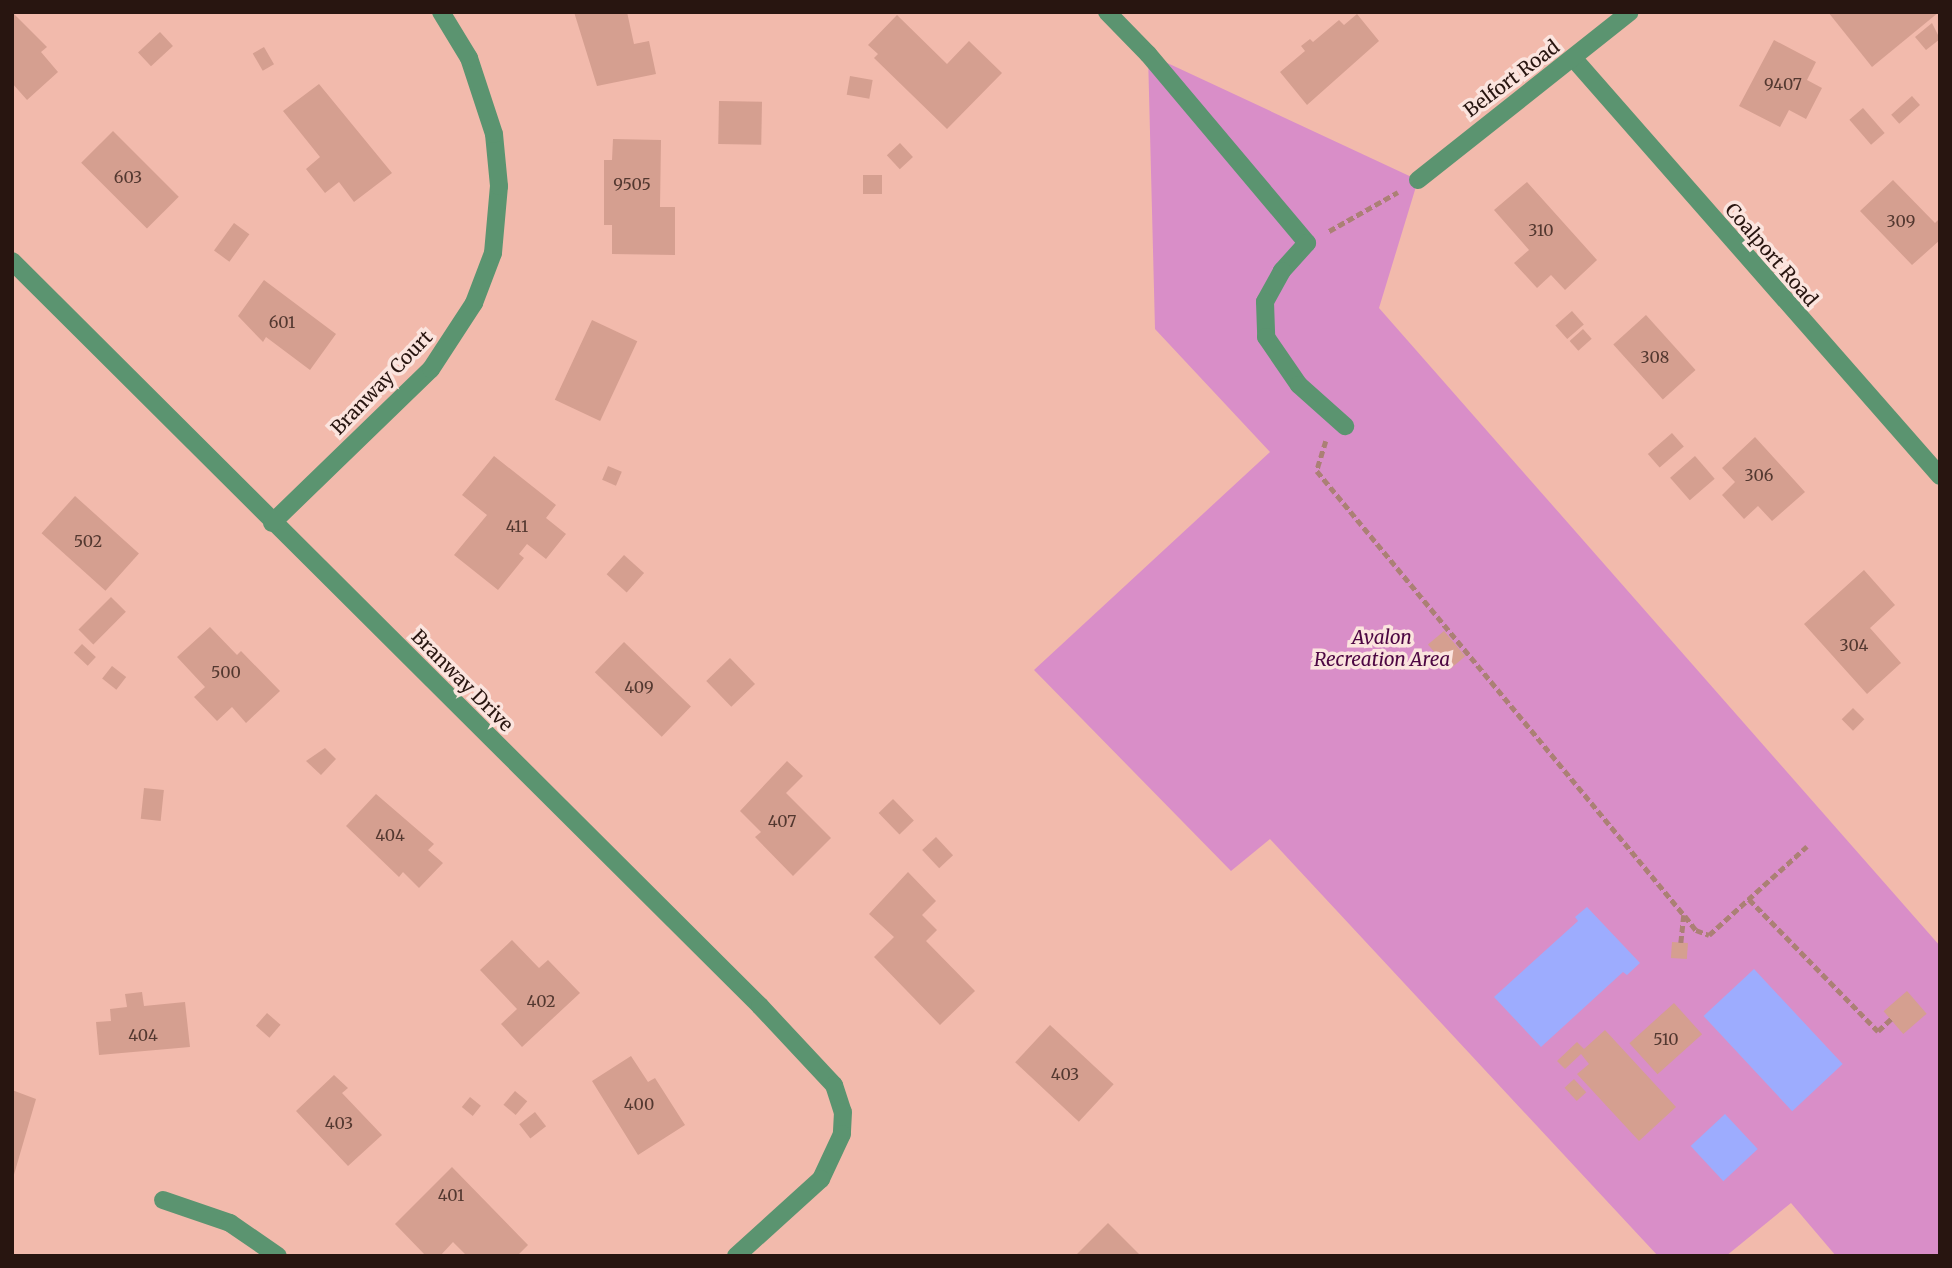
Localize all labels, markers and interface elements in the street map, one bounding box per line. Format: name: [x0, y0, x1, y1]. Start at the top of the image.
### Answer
street label: Belfort Road: [1460, 36, 1564, 122]
house number: 9407: [1764, 74, 1802, 94]
house number: 603: [114, 167, 142, 187]
house number: 9505: [613, 174, 651, 194]
street label: Coalport Road: [1720, 199, 1822, 311]
house number: 309: [1887, 211, 1915, 231]
house number: 310: [1528, 220, 1554, 240]
house number: 601: [269, 312, 295, 332]
street label: Branway Court: [327, 326, 437, 440]
house number: 308: [1641, 347, 1669, 367]
house number: 306: [1745, 465, 1773, 485]
house number: 411: [506, 516, 528, 536]
house number: 502: [74, 531, 102, 551]
street label: Branway Drive: [407, 626, 517, 736]
park label: Avalon Recreation Area: [1314, 627, 1450, 671]
house number: 304: [1840, 635, 1868, 655]
house number: 500: [211, 662, 241, 682]
house number: 409: [624, 677, 654, 697]
house number: 407: [768, 811, 796, 831]
house number: 404: [375, 825, 405, 845]
house number: 402: [527, 991, 555, 1011]
house number: 404: [128, 1025, 158, 1045]
house number: 510: [1653, 1029, 1679, 1049]
house number: 403: [1051, 1064, 1079, 1084]
house number: 400: [624, 1094, 654, 1114]
house number: 403: [325, 1113, 353, 1133]
house number: 401: [438, 1185, 464, 1205]

